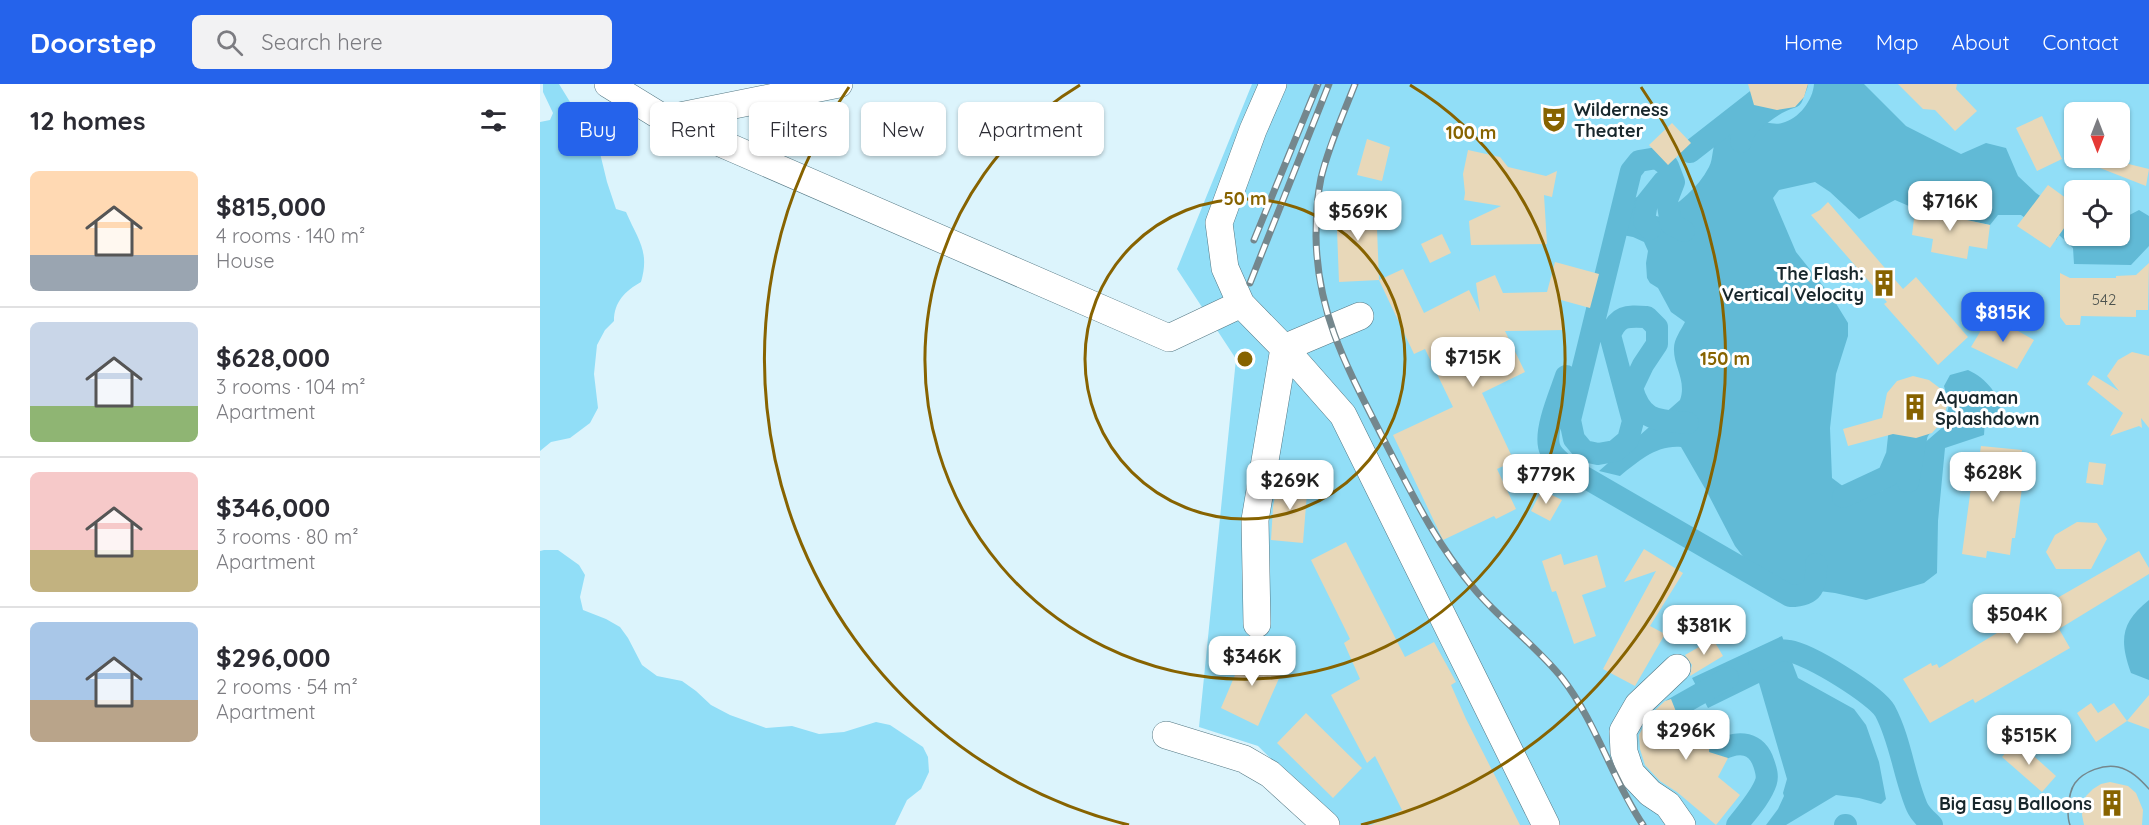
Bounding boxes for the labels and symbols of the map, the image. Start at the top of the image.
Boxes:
place label: Wilderness Theater [1574,98,1669,142]
north arrow [2064,102,2130,168]
theatre icon: Wilderness Theater [1539,104,1569,134]
text: 100 m [1446,121,1496,144]
pin: $716K [1908,181,1992,232]
text: 50 m [1223,187,1267,210]
pin: $569K [1316,191,1400,242]
place label: The Flash: Vertical Velocity [1722,262,1864,306]
building icon: The Flash: Vertical Velocity [1869,268,1899,298]
house number: 542 [2092,290,2116,309]
pin: $815K [1961,292,2045,343]
pin: $715K [1431,337,1515,388]
text: 150 m [1700,347,1750,370]
centre of rings [1235,349,1255,369]
place label: Aquaman Splashdown [1935,386,2040,430]
building icon: Aquaman Splashdown [1900,392,1930,422]
pin: $628K [1951,452,2035,503]
pin: $779K [1504,454,1588,505]
pin: $269K [1248,460,1332,511]
pin: $504K [1975,594,2059,645]
pin: $381K [1662,605,1746,656]
pin: $346K [1210,636,1294,687]
pin: $296K [1644,710,1728,761]
pin: $515K [1987,715,2071,766]
building icon: Big Easy Balloons [2097,788,2127,818]
place label: Big Easy Balloons [1939,792,2092,815]

